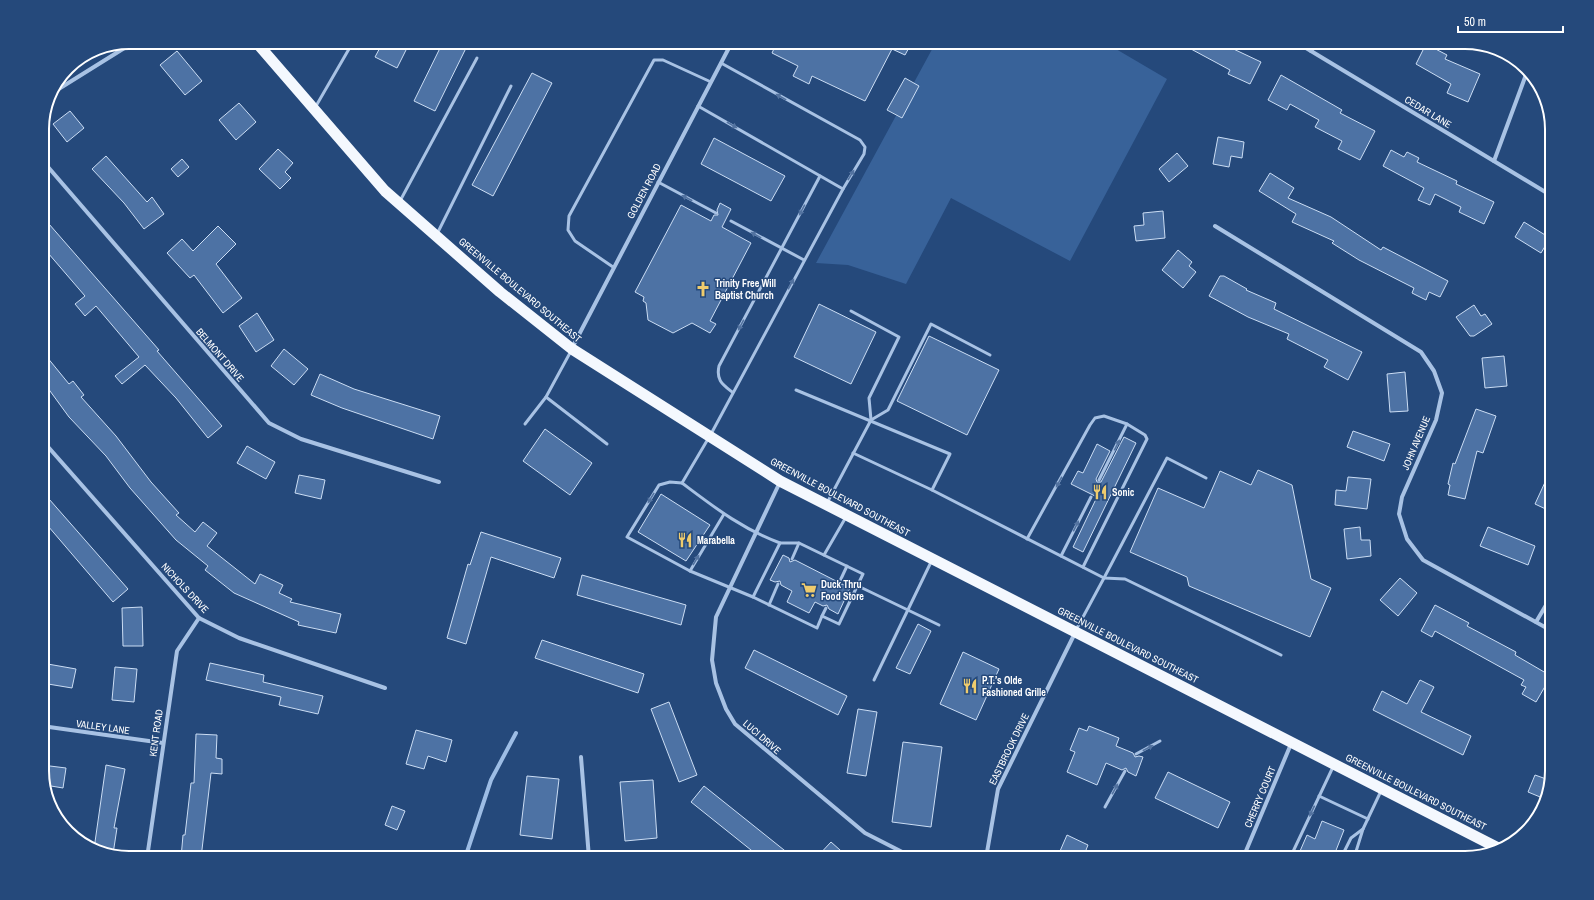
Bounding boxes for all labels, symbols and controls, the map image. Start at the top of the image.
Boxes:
scale bar [1458,8,1563,34]
text: 50 m [1464,14,1486,30]
one-way arrow [775,93,787,100]
street label: CEDAR LANE [1402,93,1454,131]
one-way arrow [726,122,738,129]
street label: GOLDEN ROAD [624,161,664,221]
one-way arrow [848,169,855,181]
one-way arrow [681,194,693,201]
one-way arrow [799,204,805,216]
one-way arrow [750,232,762,239]
street label: GREENVILLE BOULEVARD SOUTHEAST [456,235,584,345]
place label: Trinity Free Will Baptist Church [715,277,776,302]
one-way arrow [787,279,794,290]
church icon: Trinity Free Will Baptist Church [694,280,712,298]
one-way arrow [738,319,744,331]
street label: BELMONT DRIVE [193,326,247,384]
street label: JOHN AVENUE [1399,414,1433,472]
one-way arrow [1114,439,1120,451]
street label: GREENVILLE BOULEVARD SOUTHEAST [768,455,912,539]
one-way arrow [1055,476,1062,488]
restaurant icon: Sonic [1091,483,1109,501]
place label: Sonic [1112,486,1135,499]
one-way arrow [648,492,655,504]
one-way arrow [1073,520,1079,532]
restaurant icon: Marabella [676,531,694,549]
place label: Marabella [697,534,735,547]
one-way arrow [693,554,700,566]
street label: NICHOLS DRIVE [158,560,212,616]
place label: Duck Thru Food Store [821,578,864,603]
supermarket icon: Duck Thru Food Store [800,581,818,599]
street label: GREENVILLE BOULEVARD SOUTHEAST [1055,604,1201,686]
place label: P.T.’s Olde Fashioned Grille [982,674,1046,699]
restaurant icon: P.T.’s Olde Fashioned Grille [961,677,979,695]
street label: KENT ROAD [146,708,166,758]
street label: EASTBROOK DRIVE [986,711,1032,787]
street label: VALLEY LANE [75,717,131,737]
street label: LUCI DRIVE [740,717,784,757]
one-way arrow [1142,744,1154,751]
street label: GREENVILLE BOULEVARD SOUTHEAST [1343,751,1489,833]
street label: CHERRY COURT [1241,764,1279,830]
one-way arrow [1112,784,1119,795]
one-way arrow [1309,806,1315,817]

